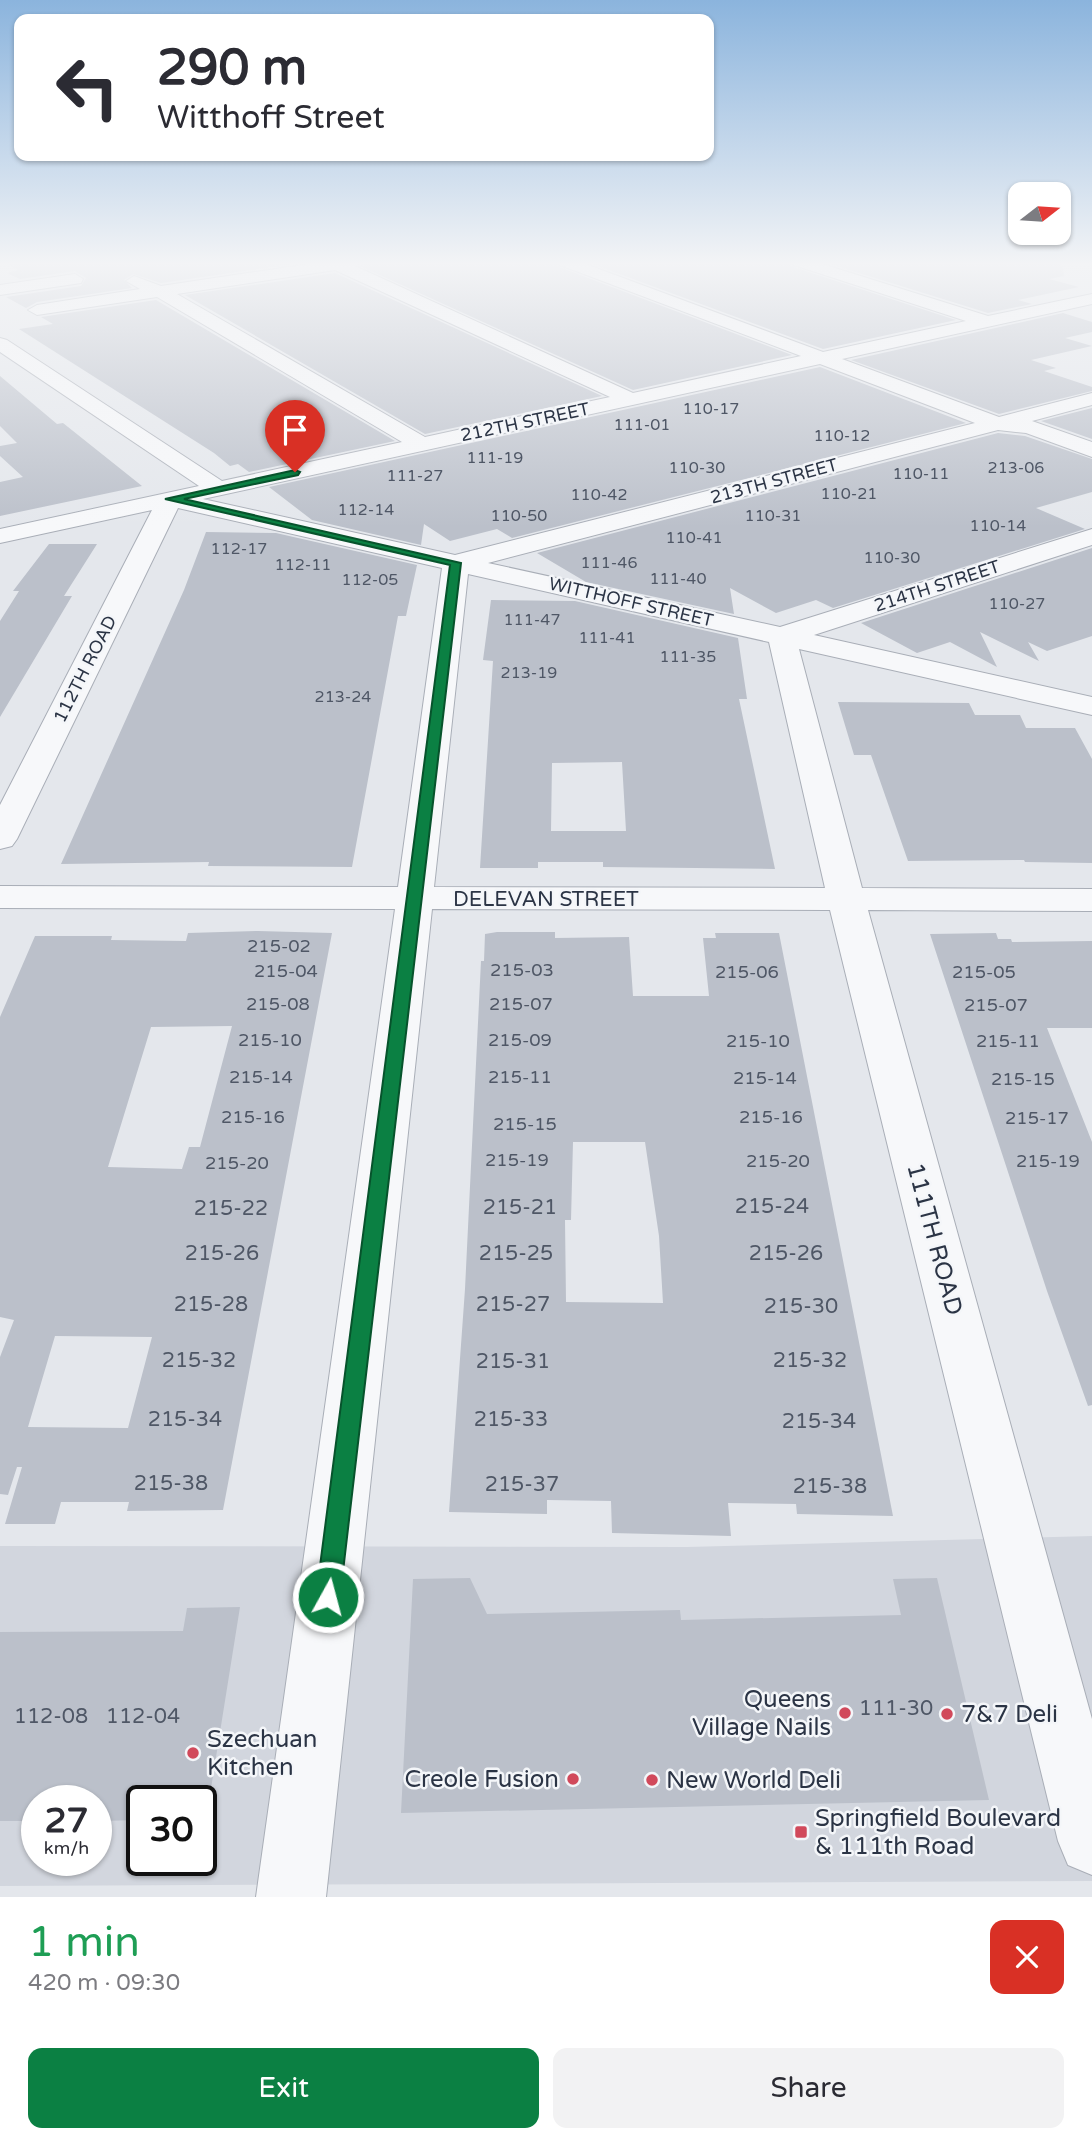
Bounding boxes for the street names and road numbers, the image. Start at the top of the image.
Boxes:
street label: 212TH STREET [459,398,592,446]
street label: 213TH STREET [708,453,840,509]
street label: 214TH STREET [871,555,1003,617]
street label: WITTHOFF STREET [547,572,715,632]
street label: 112TH ROAD [49,612,121,726]
street label: DELEVAN STREET [453,887,639,912]
street label: 111TH ROAD [900,1160,969,1318]

